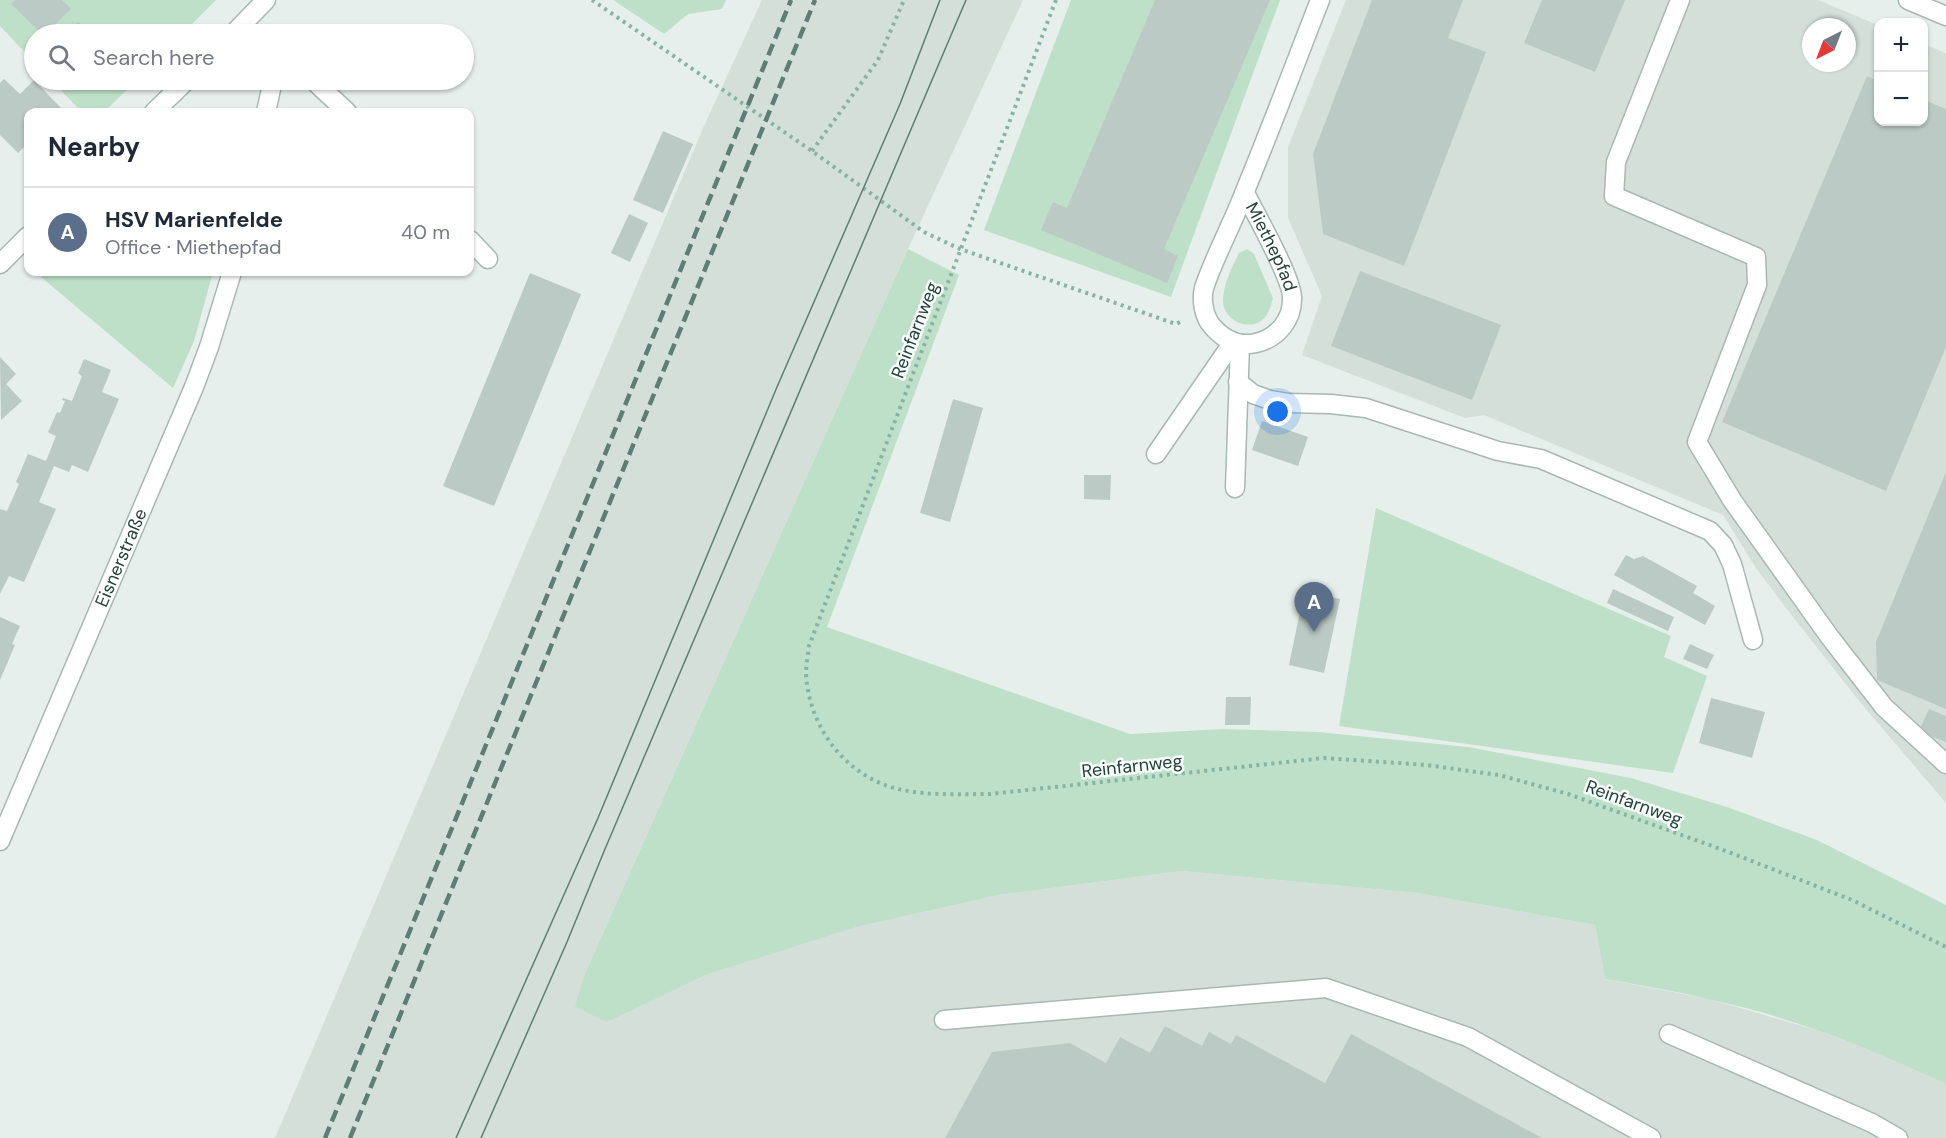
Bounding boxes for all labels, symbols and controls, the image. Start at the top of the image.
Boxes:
north arrow [1802,18,1856,72]
map controls [1874,18,1928,126]
button: + [1874,18,1928,72]
search box [24,24,474,90]
icon: search [45,41,78,74]
text: Search here [93,43,214,72]
button: − [1874,72,1928,126]
text: Nearby [48,130,140,164]
street label: Miethepfad [1240,198,1303,294]
text: HSV Marienfelde [105,205,283,234]
text: A [60,219,75,245]
text: 40 m [401,219,450,245]
text: Office · Miethepfad [105,234,282,260]
street label: Reinfarnweg [886,278,944,382]
your location [1263,397,1292,426]
street label: Eisnerstraße [89,505,153,611]
pin: A [1294,582,1334,632]
street label: Reinfarnweg [1080,749,1184,783]
street label: Reinfarnweg [1582,774,1686,832]

